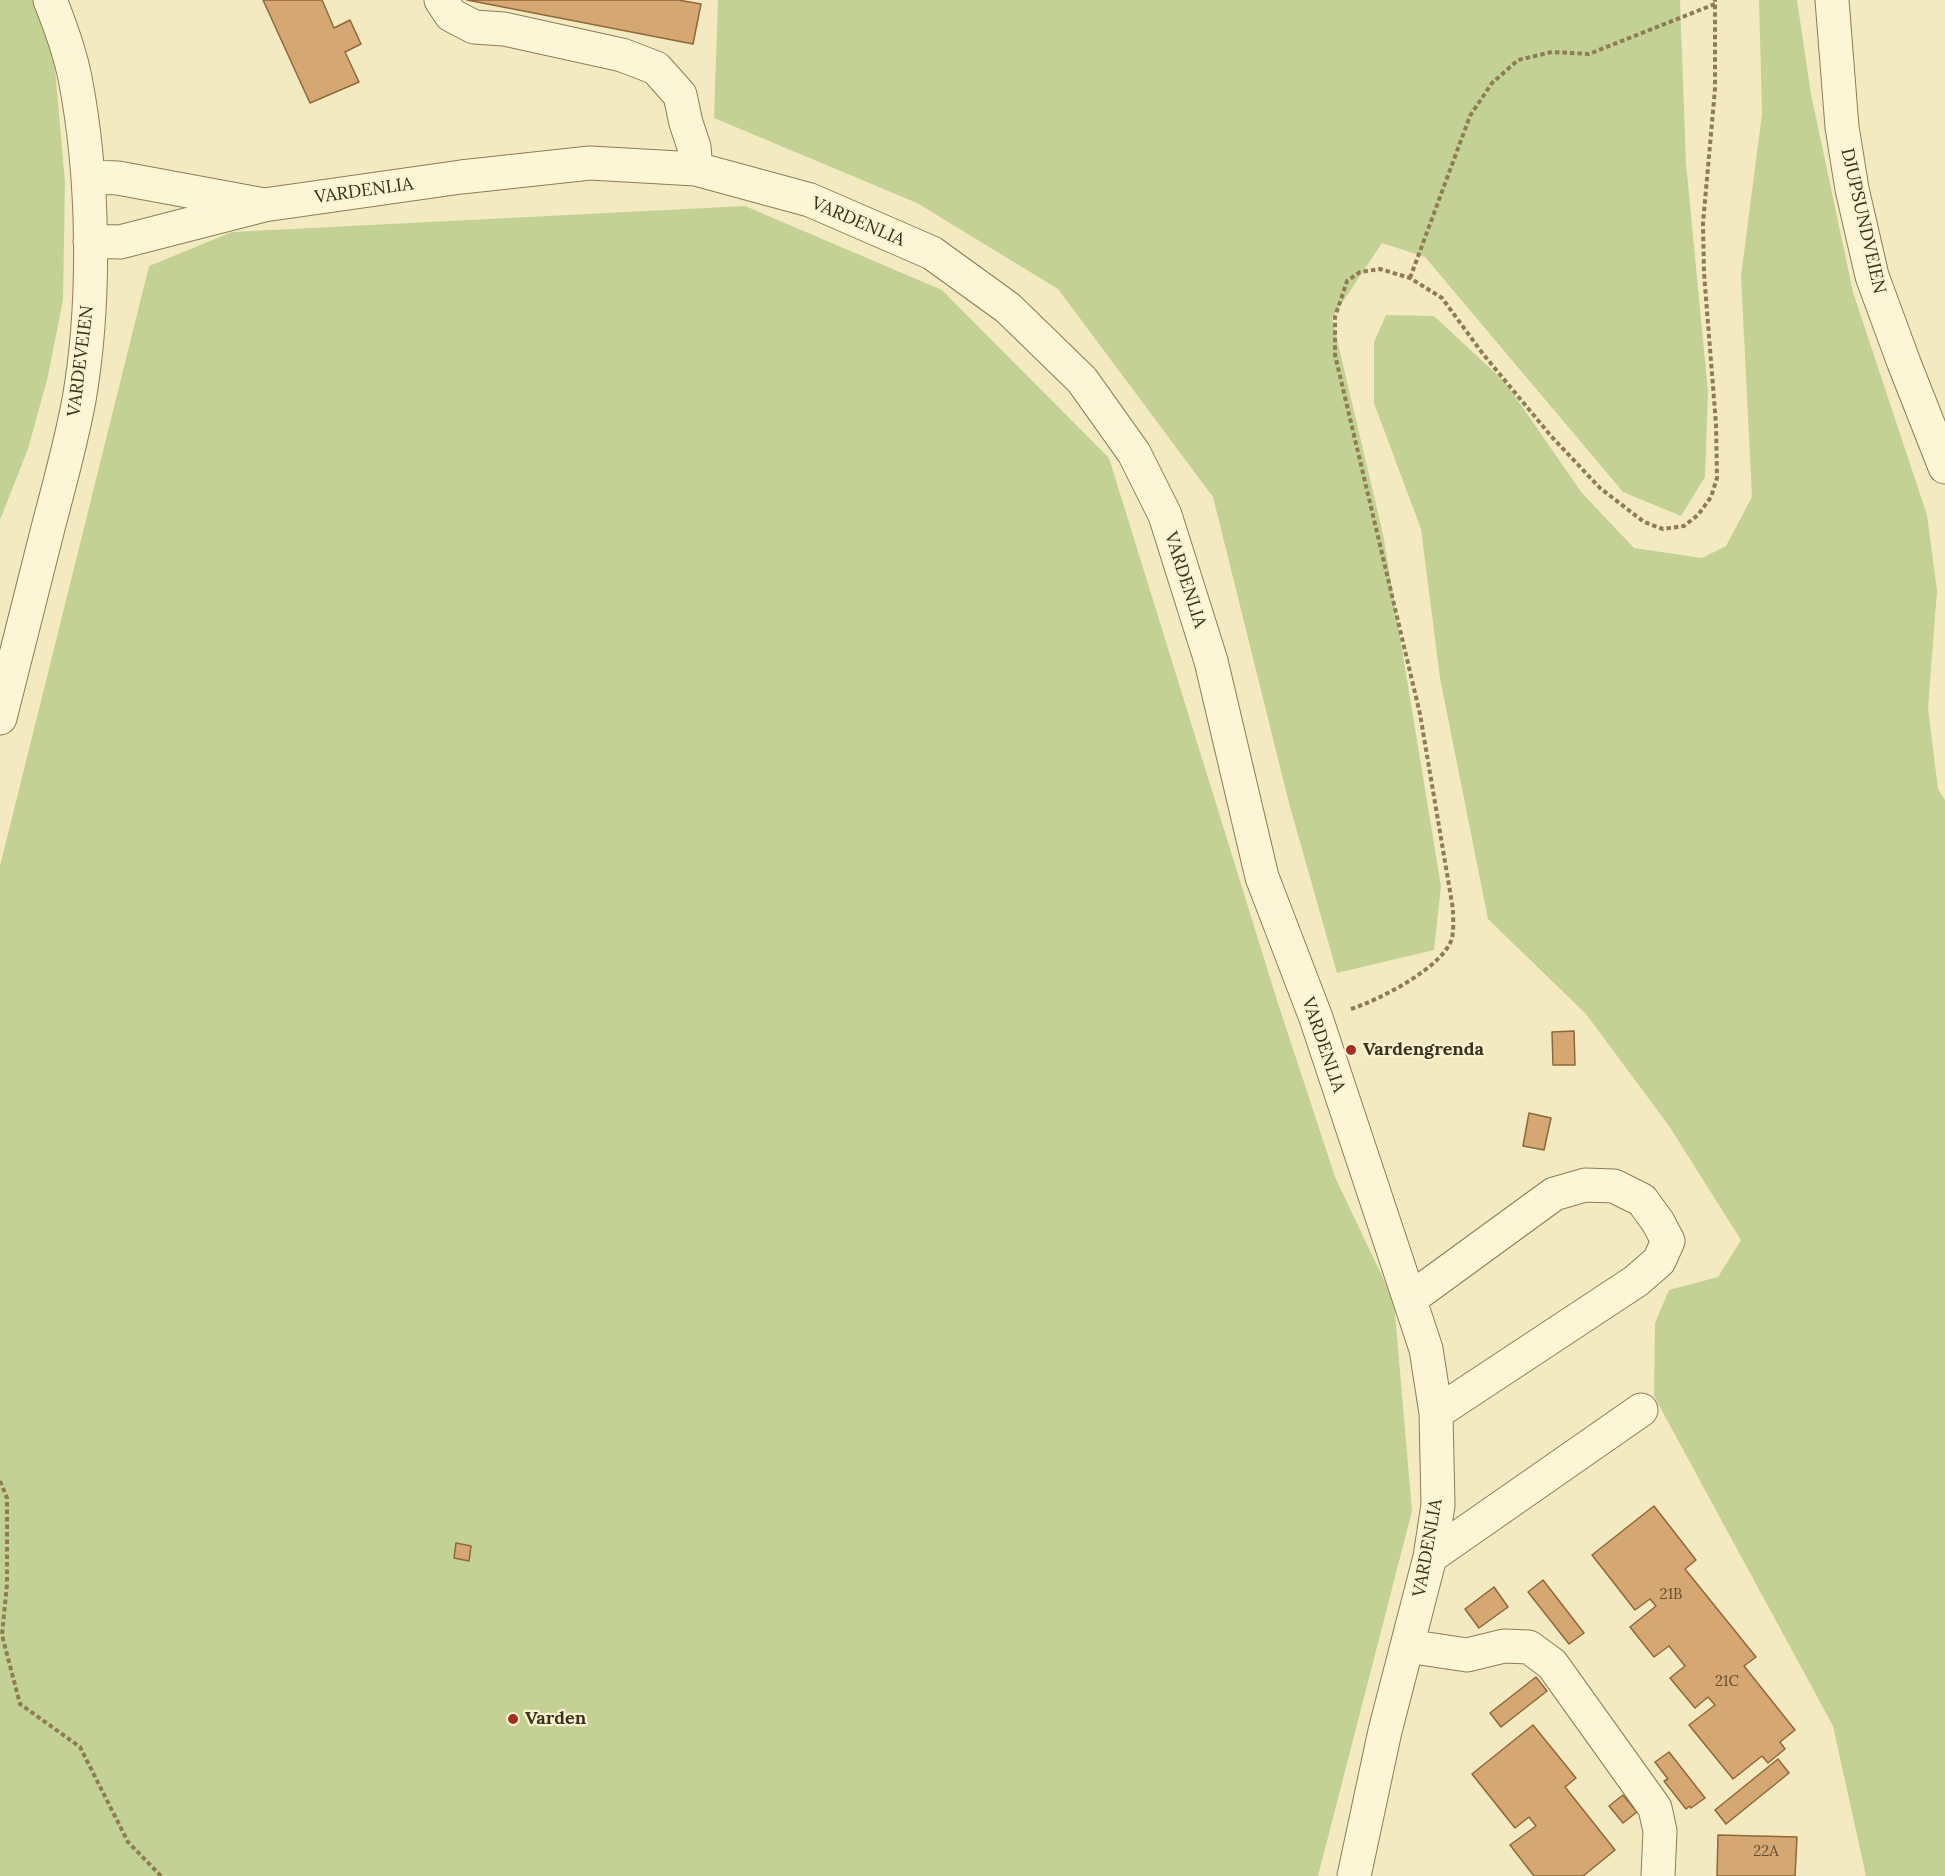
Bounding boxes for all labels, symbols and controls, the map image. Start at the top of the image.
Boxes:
street label: DJUPSUNDVEIEN [1836,146,1890,296]
street label: VARDENLIA [313,173,415,209]
street label: VARDENLIA [808,193,908,251]
street label: VARDEVEIEN [63,304,99,418]
street label: VARDENLIA [1159,529,1211,631]
street label: VARDENLIA [1297,995,1349,1095]
place label: Vardengrenda [1363,1039,1484,1061]
marker: Vardengrenda [1344,1043,1358,1057]
street label: VARDENLIA [1409,1497,1447,1599]
house number: 21B [1660,1586,1682,1604]
house number: 21C [1715,1673,1739,1691]
place label: Varden [525,1708,586,1730]
marker: Varden [506,1712,520,1726]
house number: 22A [1753,1843,1779,1861]

